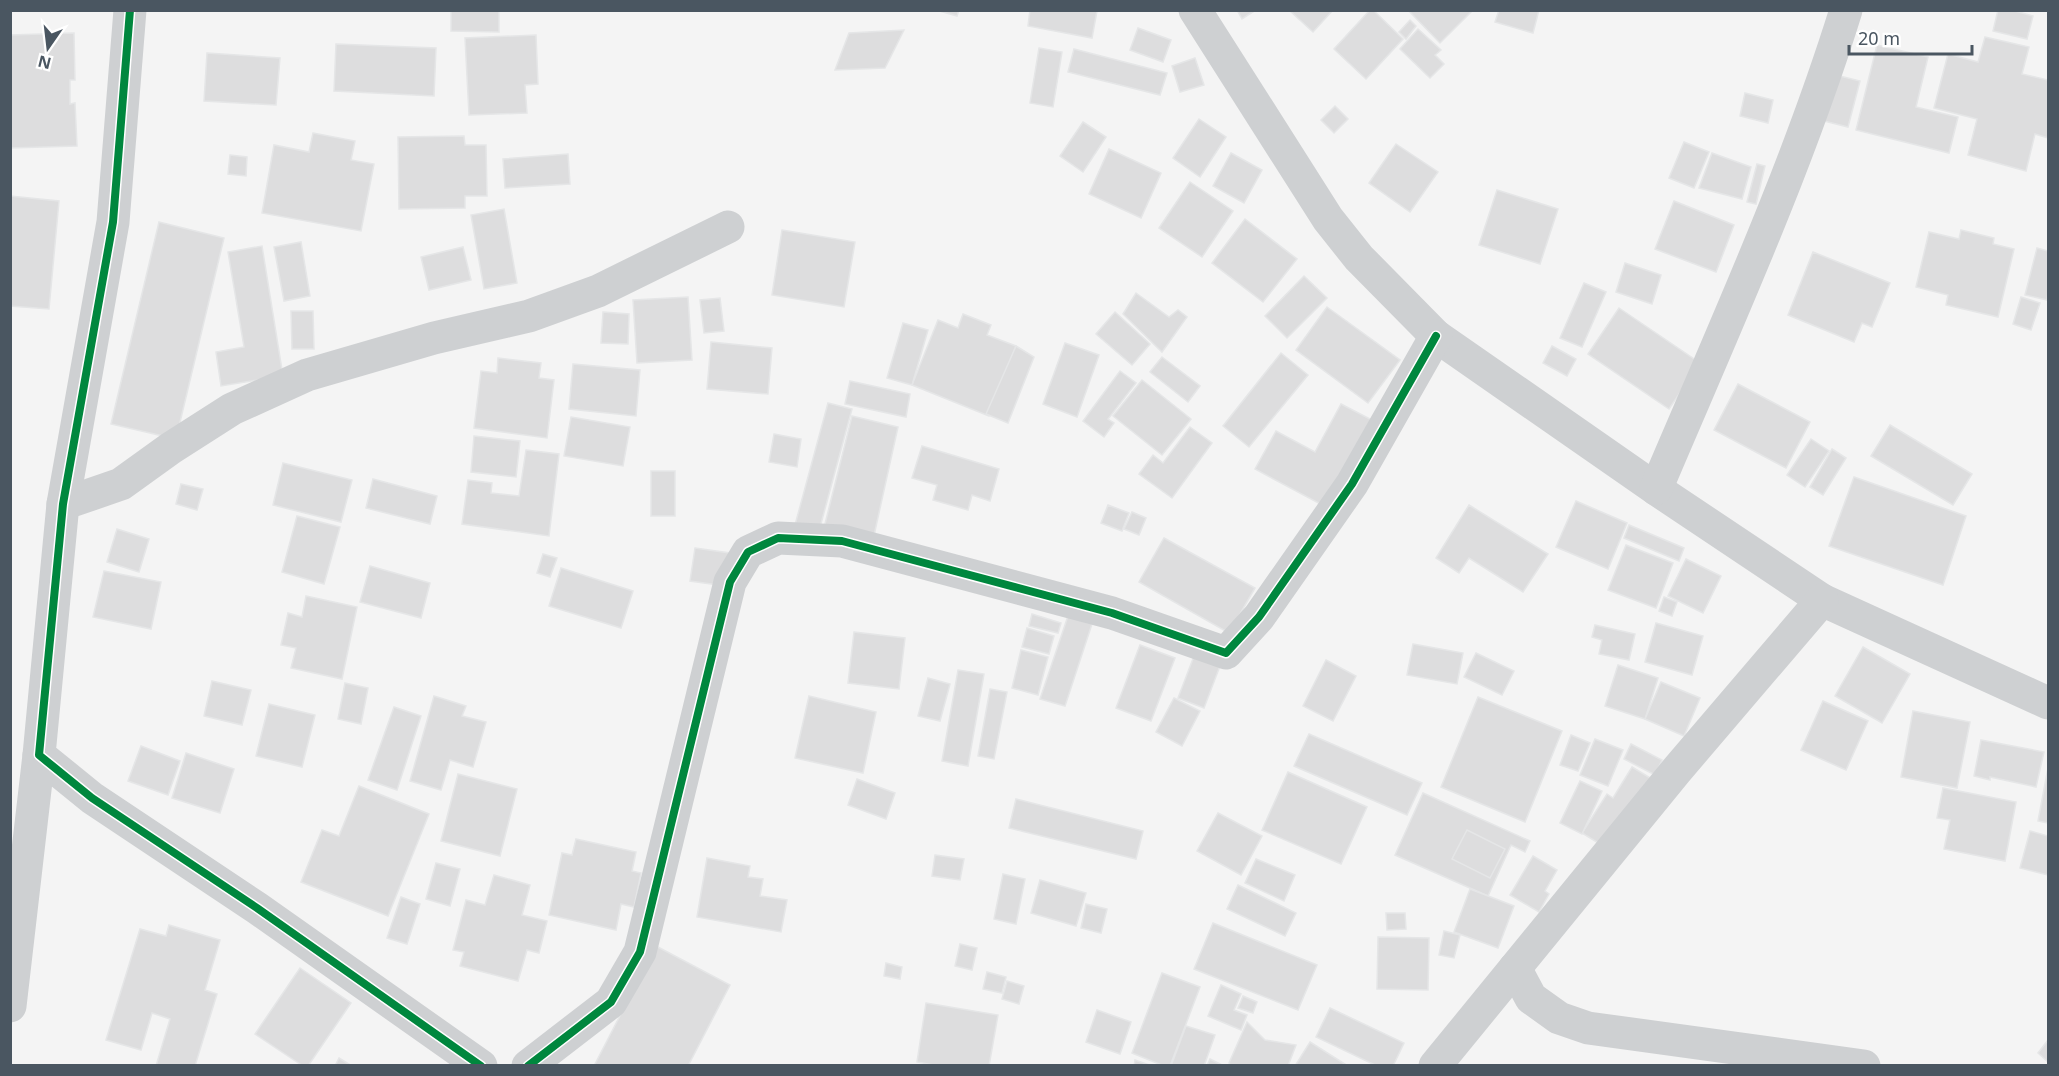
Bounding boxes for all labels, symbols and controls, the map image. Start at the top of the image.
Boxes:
north arrow [18,18,78,78]
scale bar [1849,18,1972,56]
text: 20 m [1858,26,1900,50]
text: N [35,50,53,75]

